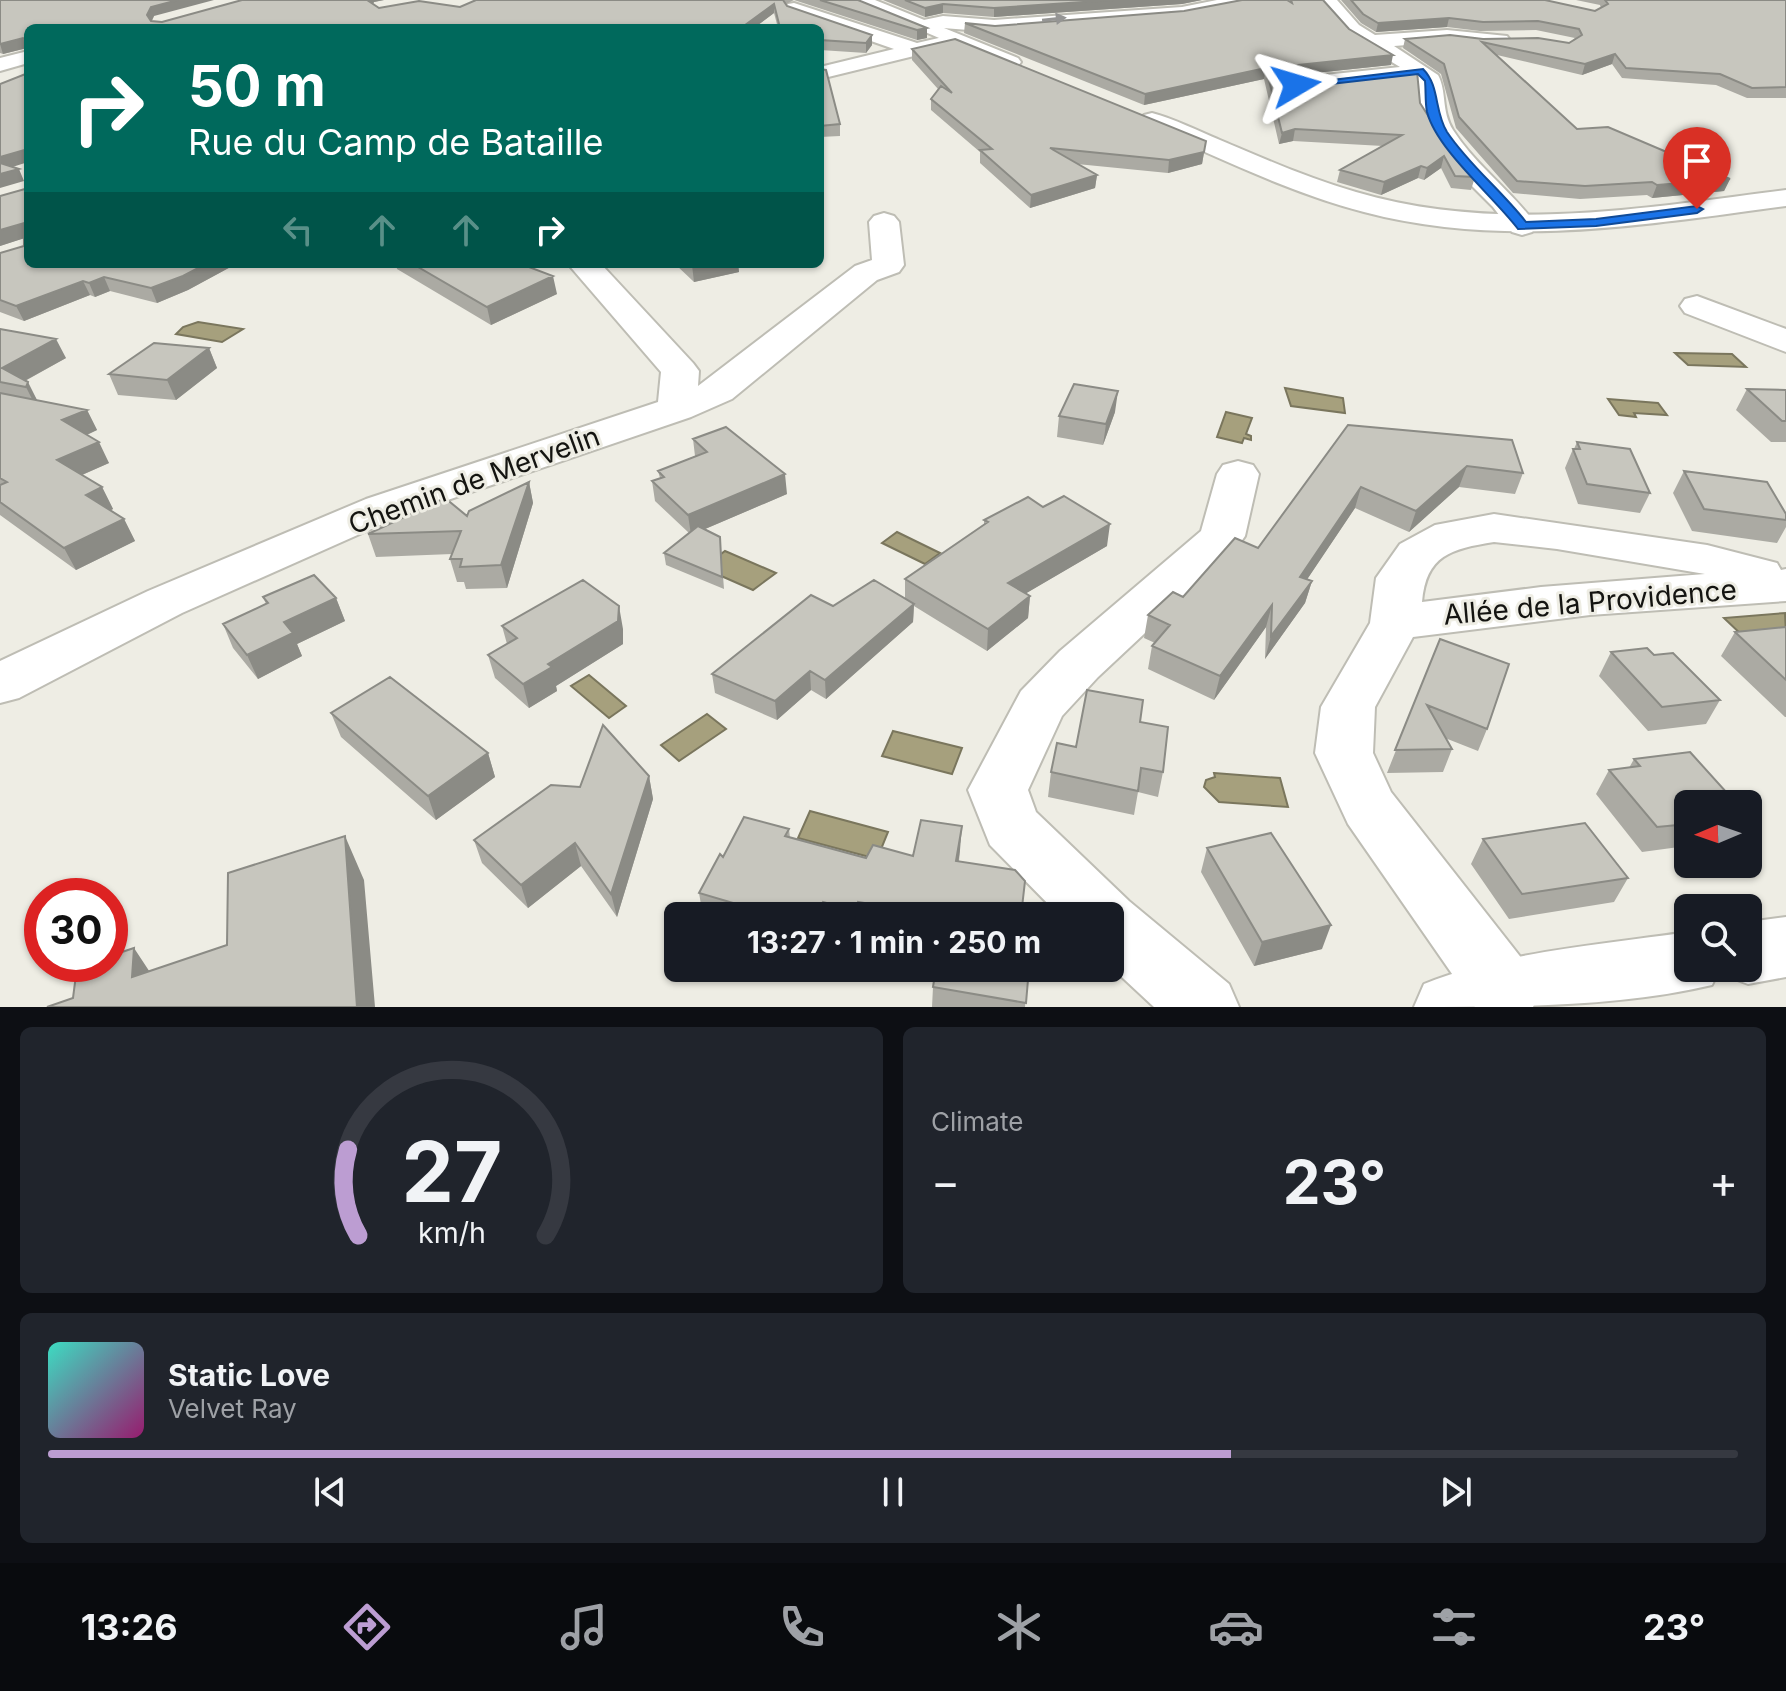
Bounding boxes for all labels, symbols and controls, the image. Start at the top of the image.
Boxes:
one-way arrow [1042,13,1067,26]
position arrow [1254,43,1338,127]
text: 50 m [188,52,326,120]
icon: right [56,56,160,160]
text: Rue du Camp de Bataille [188,120,603,164]
pin [1663,127,1731,209]
icon: arrive [1675,139,1719,183]
icon: left [276,208,320,252]
icon: ahead [360,208,404,252]
icon: ahead [444,208,488,252]
icon: right [528,208,572,252]
street label: Chemin de Mervelin [344,419,604,541]
street label: Allée de la Providence [1442,572,1738,632]
north arrow [1674,790,1762,878]
map controls [1674,790,1762,982]
speed limit sign: 30 [24,878,128,982]
button: search [1674,894,1762,982]
text: 13:27 · 1 min · 250 m [747,924,1041,960]
text: Climate [931,1106,1023,1137]
text: 27 [401,1121,502,1222]
text: 23° [1283,1146,1386,1218]
text: − [931,1155,960,1209]
text: + [1709,1155,1738,1209]
text: km/h [418,1215,485,1250]
text: Static Love [168,1357,330,1393]
text: Velvet Ray [168,1393,297,1424]
icon: previous [308,1470,352,1514]
icon: pause [871,1470,915,1514]
icon: next [1434,1470,1478,1514]
icon: directions [339,1599,395,1655]
icon: music [556,1599,612,1655]
icon: phone [774,1599,830,1655]
icon: climate [991,1599,1047,1655]
icon: car [1208,1599,1264,1655]
icon: filters [1426,1599,1482,1655]
text: 13:26 [81,1605,178,1649]
text: 23° [1643,1605,1705,1649]

